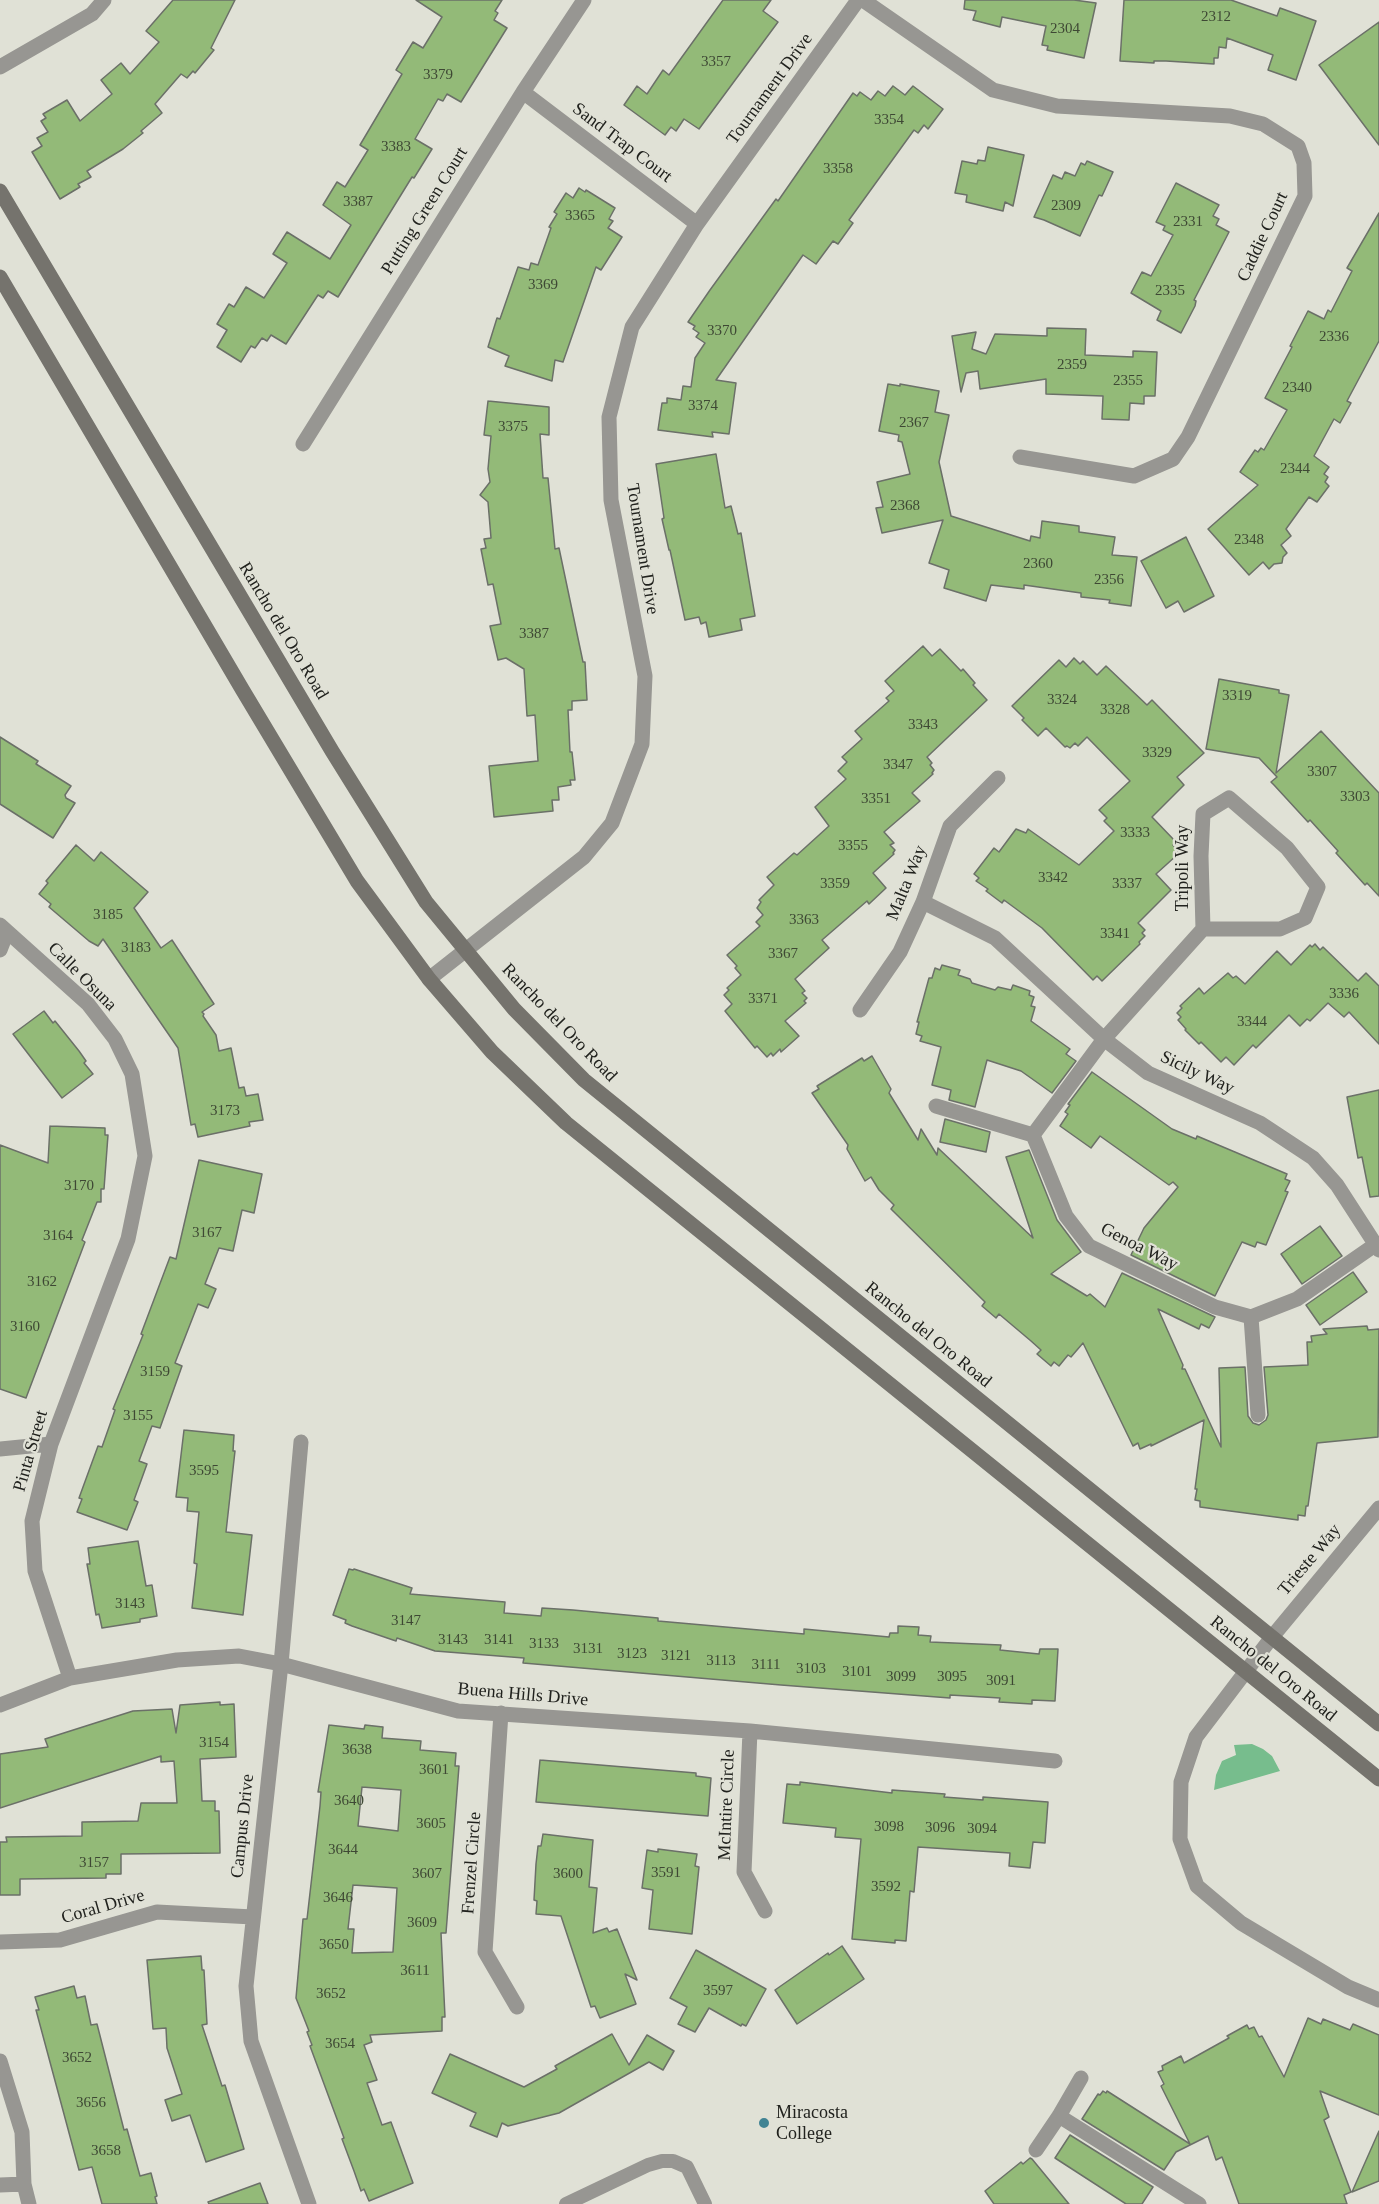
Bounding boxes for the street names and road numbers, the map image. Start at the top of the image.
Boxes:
street label: Tournament Drive [722,29,818,149]
street label: Sand Trap Court [568,98,676,188]
street label: Putting Green Court [377,143,473,279]
street label: Caddie Court [1233,189,1293,285]
street label: Tournament Drive [621,482,663,616]
street label: Rancho del Oro Road [233,558,333,704]
street label: Tripoli Way [1172,825,1194,911]
street label: Malta Way [882,842,932,924]
street label: Calle Osuna [43,938,121,1016]
street label: Rancho del Oro Road [497,959,621,1087]
street label: Sicily Way [1157,1047,1237,1099]
street label: Genoa Way [1097,1218,1181,1276]
street label: Rancho del Oro Road [860,1277,996,1393]
street label: Pinta Street [9,1408,53,1494]
street label: Trieste Way [1274,1520,1346,1600]
street label: Rancho del Oro Road [1205,1611,1341,1727]
street label: Buena Hills Drive [457,1679,589,1711]
street label: McIntire Circle [714,1749,740,1861]
street label: Campus Drive [227,1773,259,1879]
street label: Frenzel Circle [458,1811,486,1915]
street label: Coral Drive [59,1885,147,1929]

